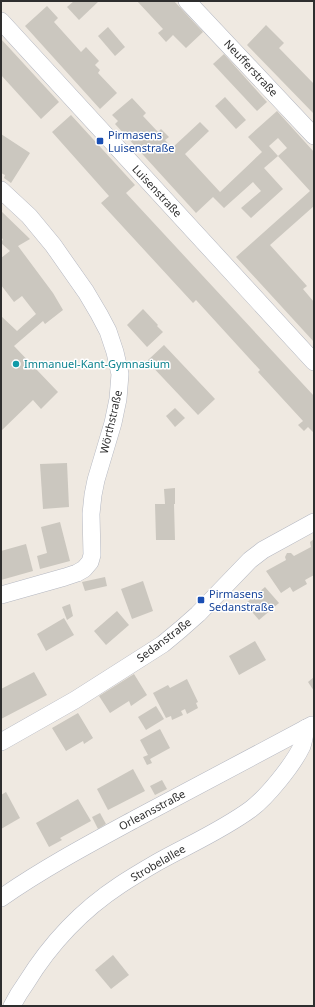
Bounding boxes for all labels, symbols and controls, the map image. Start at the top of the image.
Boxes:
street label: Neufferstraße [221,36,282,99]
place label: Pirmasens Luisenstraße [108,127,175,155]
marker: Pirmasens Luisenstraße [95,136,105,146]
street label: Luisenstraße [129,161,186,220]
place label: Immanuel-Kant-Gymnasium [24,356,170,371]
marker: Immanuel-Kant-Gymnasium [11,359,21,369]
street label: Wörthstraße [96,389,125,455]
place label: Pirmasens Sedanstraße [209,586,274,614]
marker: Pirmasens Sedanstraße [196,595,206,605]
street label: Sedanstraße [133,614,194,665]
street label: Orleansstraße [116,786,188,833]
street label: Strobelallee [128,841,188,884]

